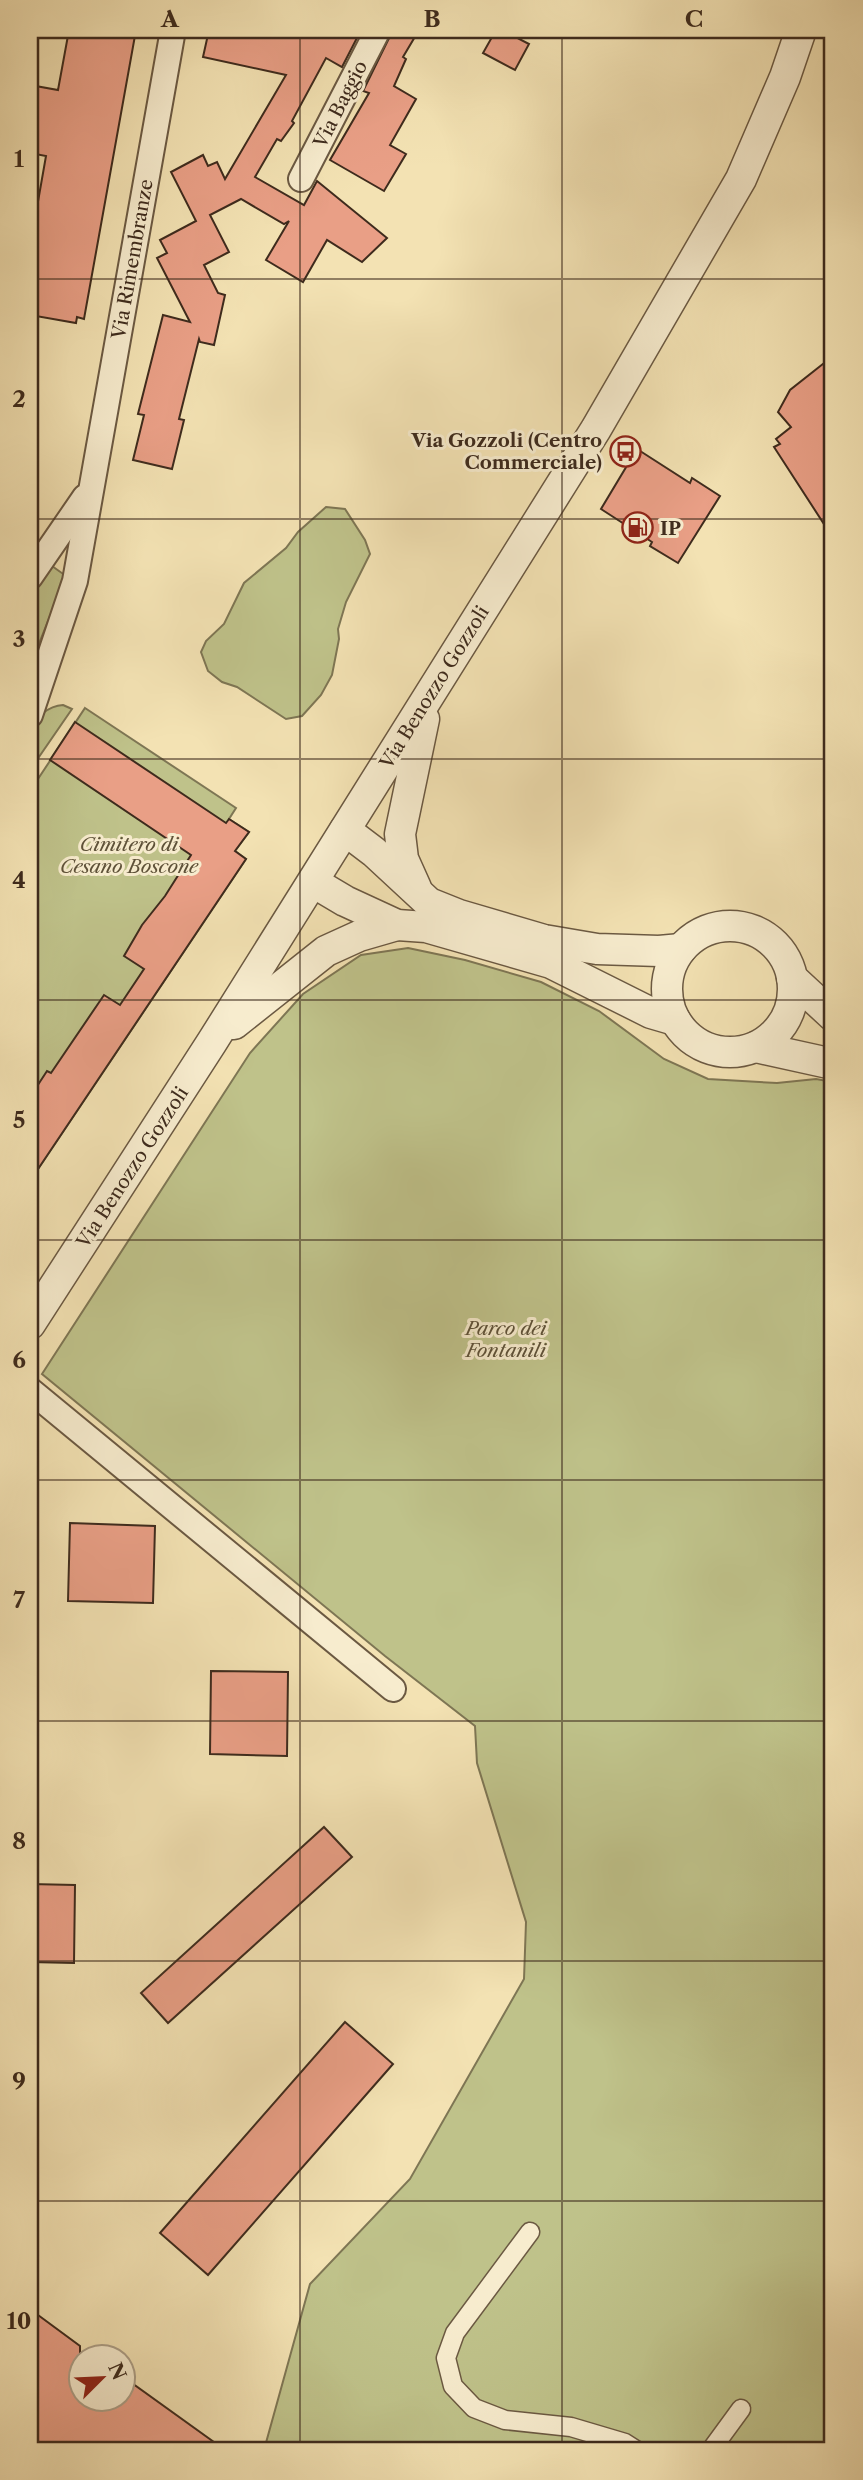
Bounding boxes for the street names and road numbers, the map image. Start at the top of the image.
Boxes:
street label: Via Baggio [308,57,372,153]
street label: Via Rimembranze [107,177,158,342]
street label: Via Benozzo Gozzoli [374,601,494,774]
street label: Via Benozzo Gozzoli [71,1082,193,1253]

